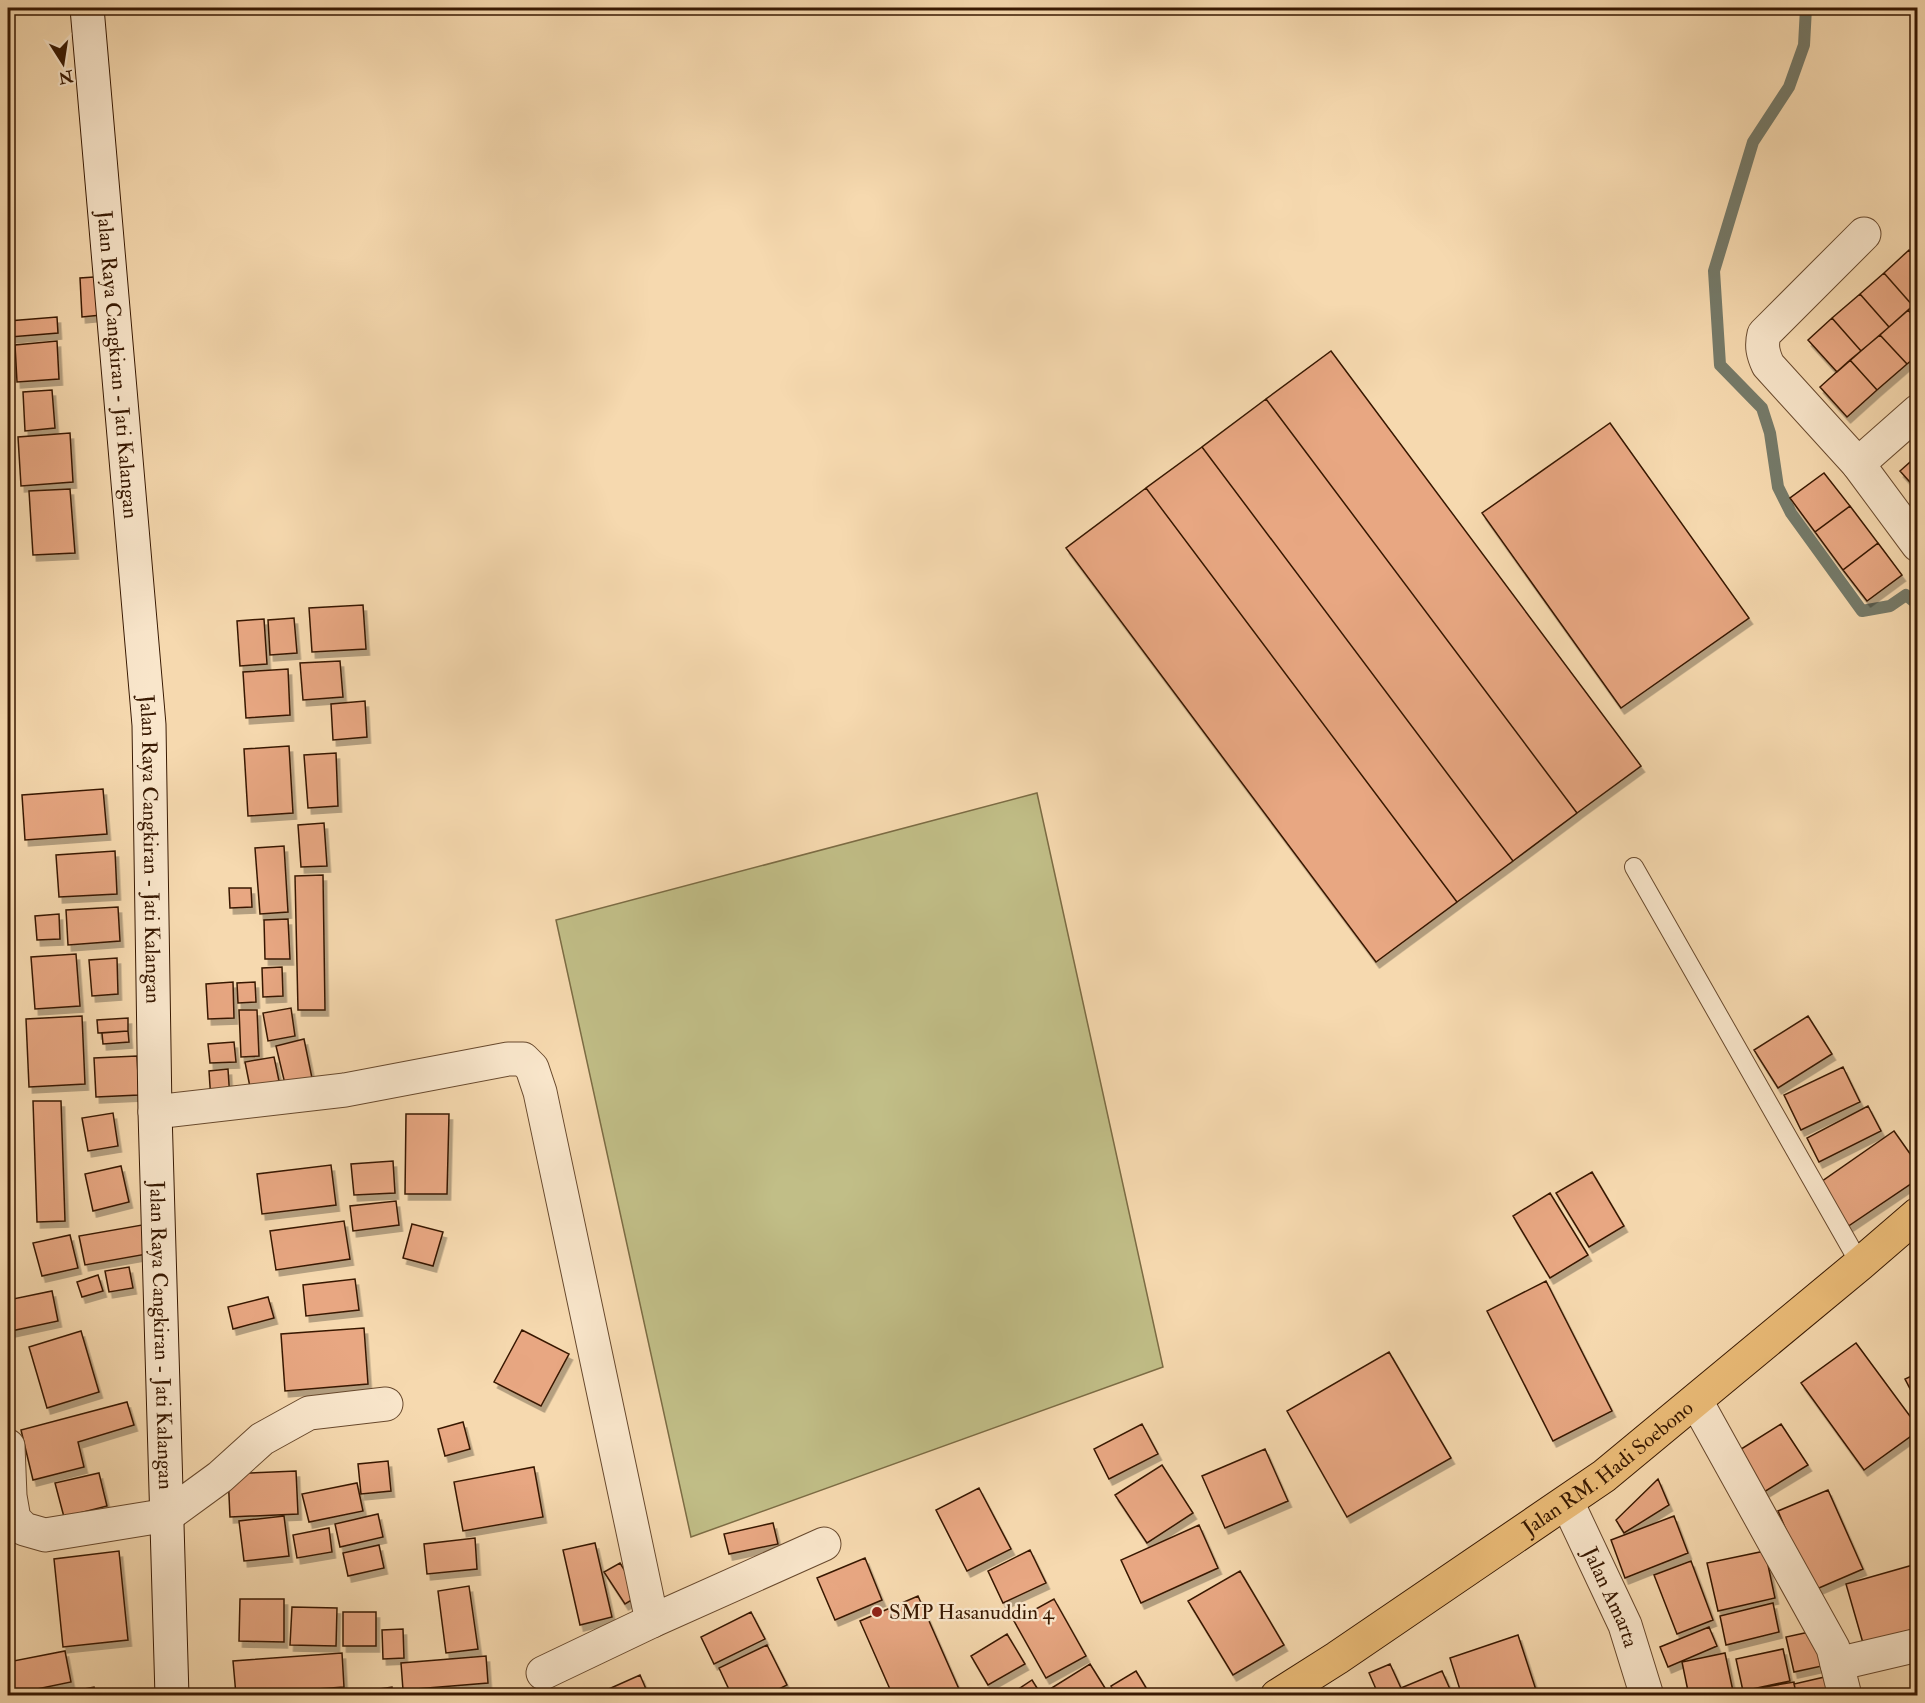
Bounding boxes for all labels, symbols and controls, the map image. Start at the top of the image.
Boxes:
north arrow [33,33,93,93]
text: N [56,65,76,88]
street label: Jalan Raya Cangkiran - Jati Kalangan [91,209,145,520]
street label: Jalan Raya Cangkiran - Jati Kalangan [133,693,167,1004]
street label: Jalan Raya Cangkiran - Jati Kalangan [143,1179,179,1490]
street label: Jalan RM. Hadi Soebono [1516,1394,1699,1542]
street label: Jalan Amarta [1576,1542,1645,1651]
place label: SMP Hasanuddin 4 [889,1599,1055,1626]
marker: SMP Hasanuddin 4 [870,1605,884,1619]

